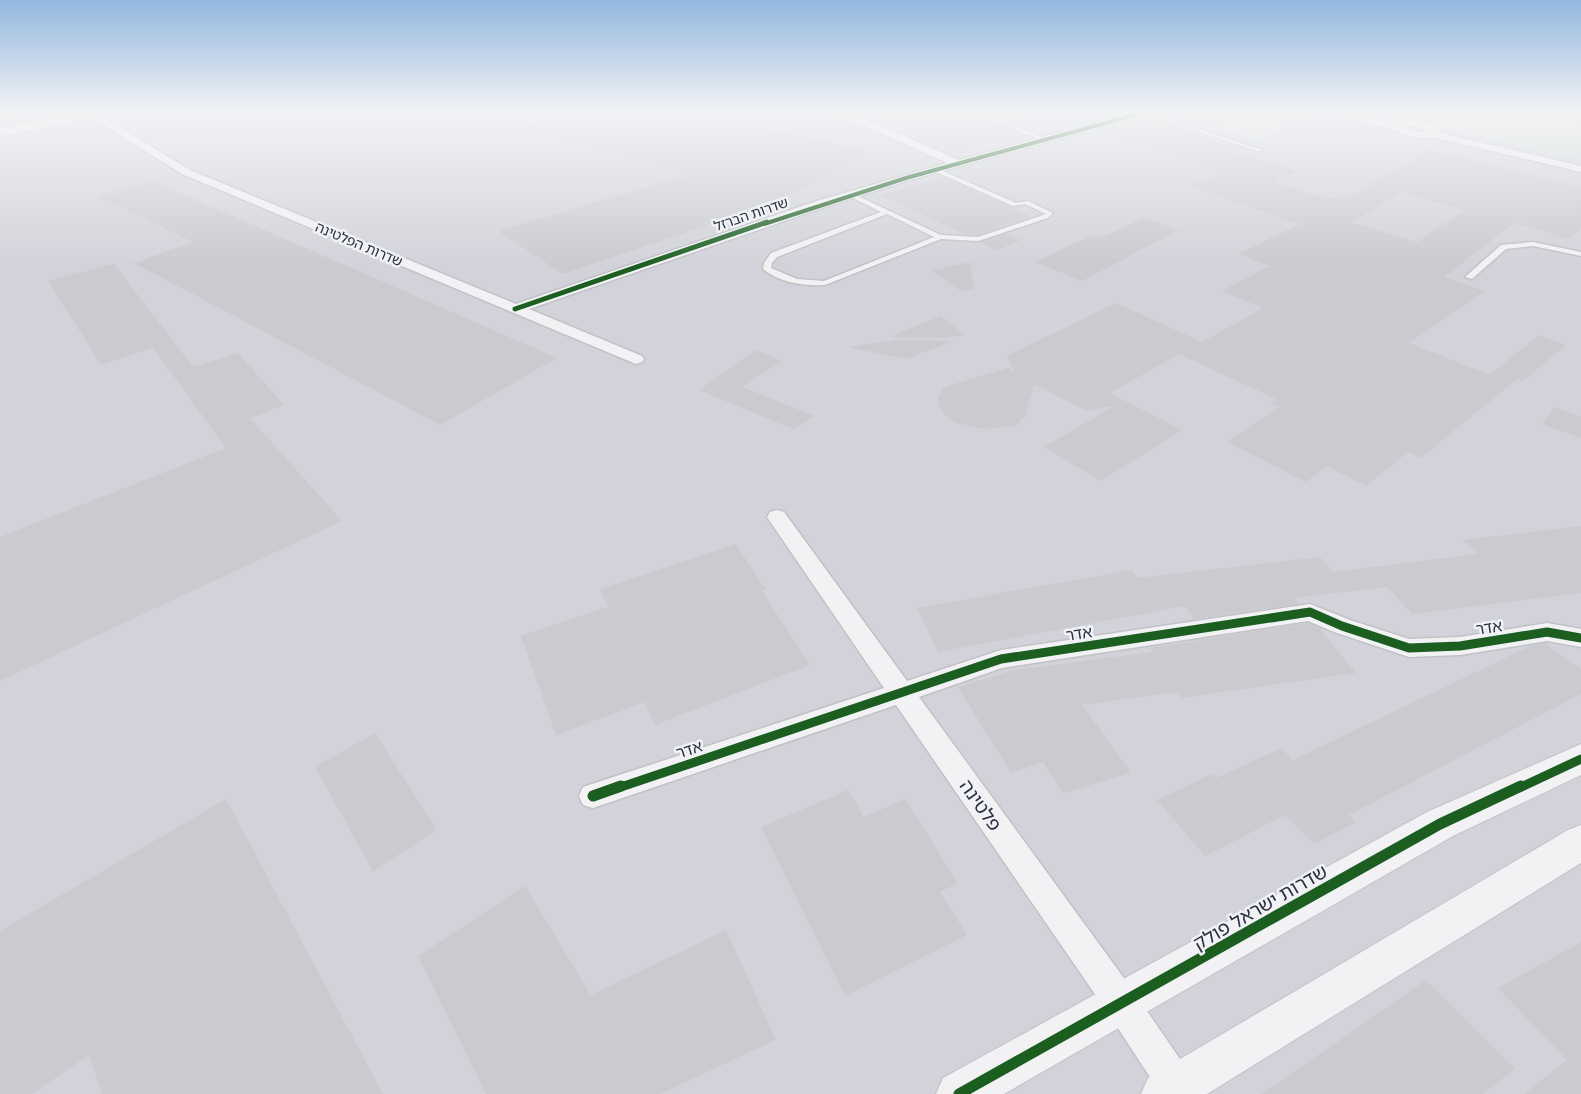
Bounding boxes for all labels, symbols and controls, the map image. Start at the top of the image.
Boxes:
street label: שדרות הברזל [712,194,791,235]
street label: שדרות הפלטינה [313,218,405,270]
street label: אדר [1474,616,1504,639]
street label: אדר [1064,622,1094,645]
street label: אדר [674,736,705,763]
street label: פלטינה [955,775,1007,835]
street label: שדרות ישראל פולק [1189,860,1331,955]

